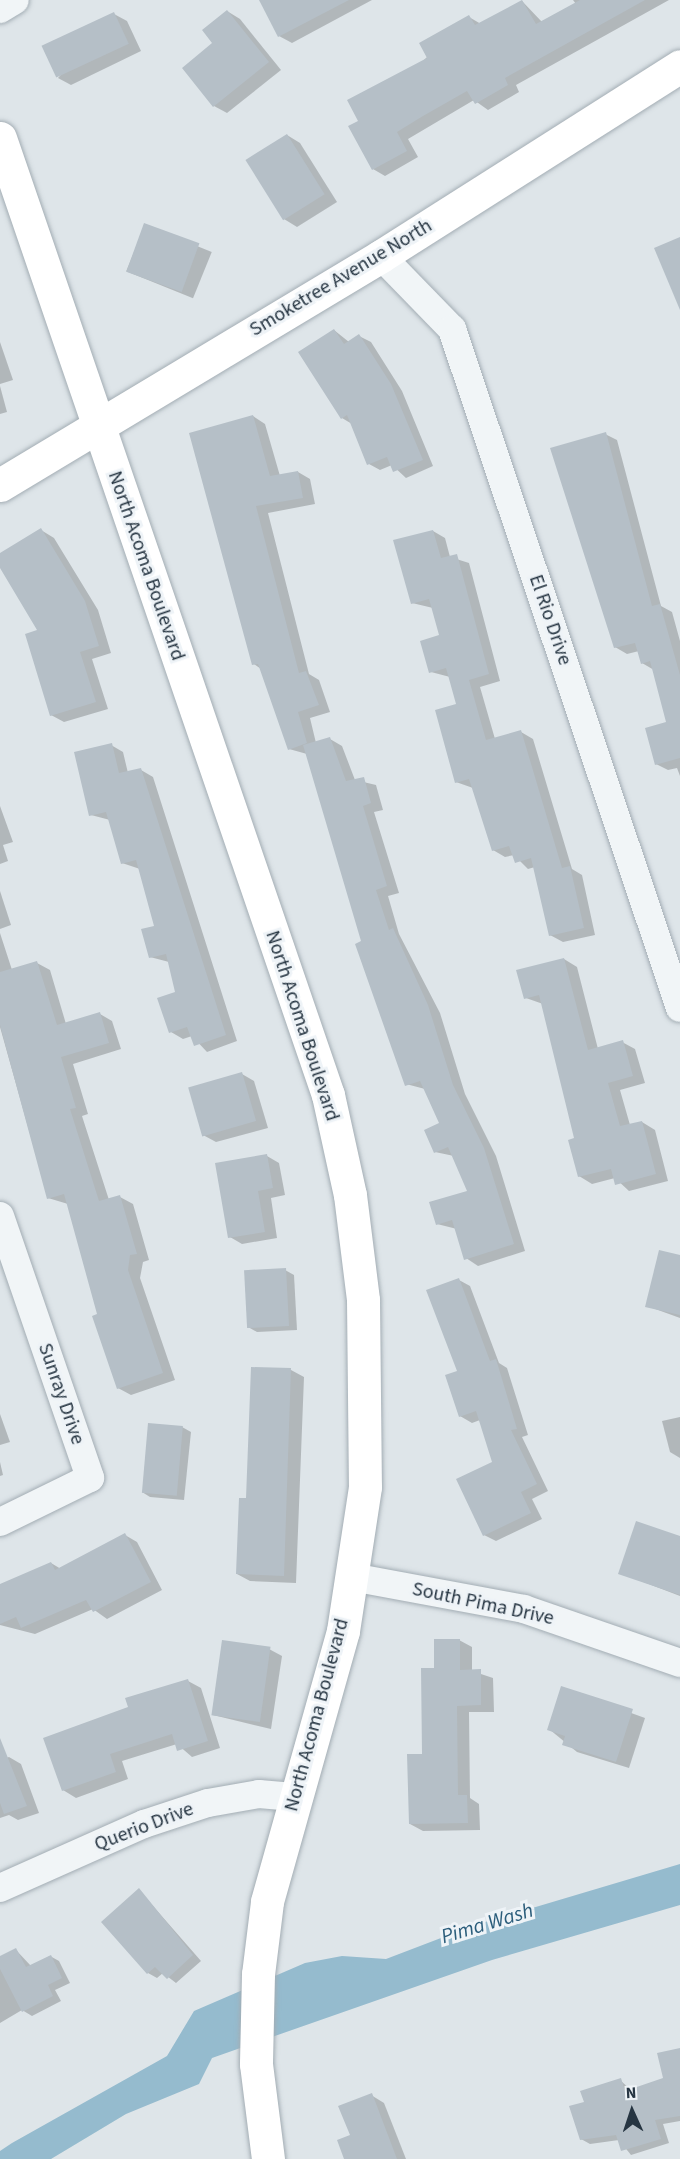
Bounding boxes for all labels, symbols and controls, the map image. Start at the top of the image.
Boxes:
street label: Smoketree Avenue North [245,214,437,342]
street label: North Acoma Boulevard [102,468,190,664]
street label: El Rio Drive [523,572,577,668]
street label: North Acoma Boulevard [260,928,344,1124]
street label: Sunray Drive [32,1340,90,1448]
street label: South Pima Drive [410,1577,556,1631]
street label: North Acoma Boulevard [280,1616,354,1814]
street label: Querio Drive [91,1797,197,1857]
water label: Pima Wash [438,1897,536,1949]
north arrow [602,2081,662,2141]
text: N [625,2082,637,2104]

